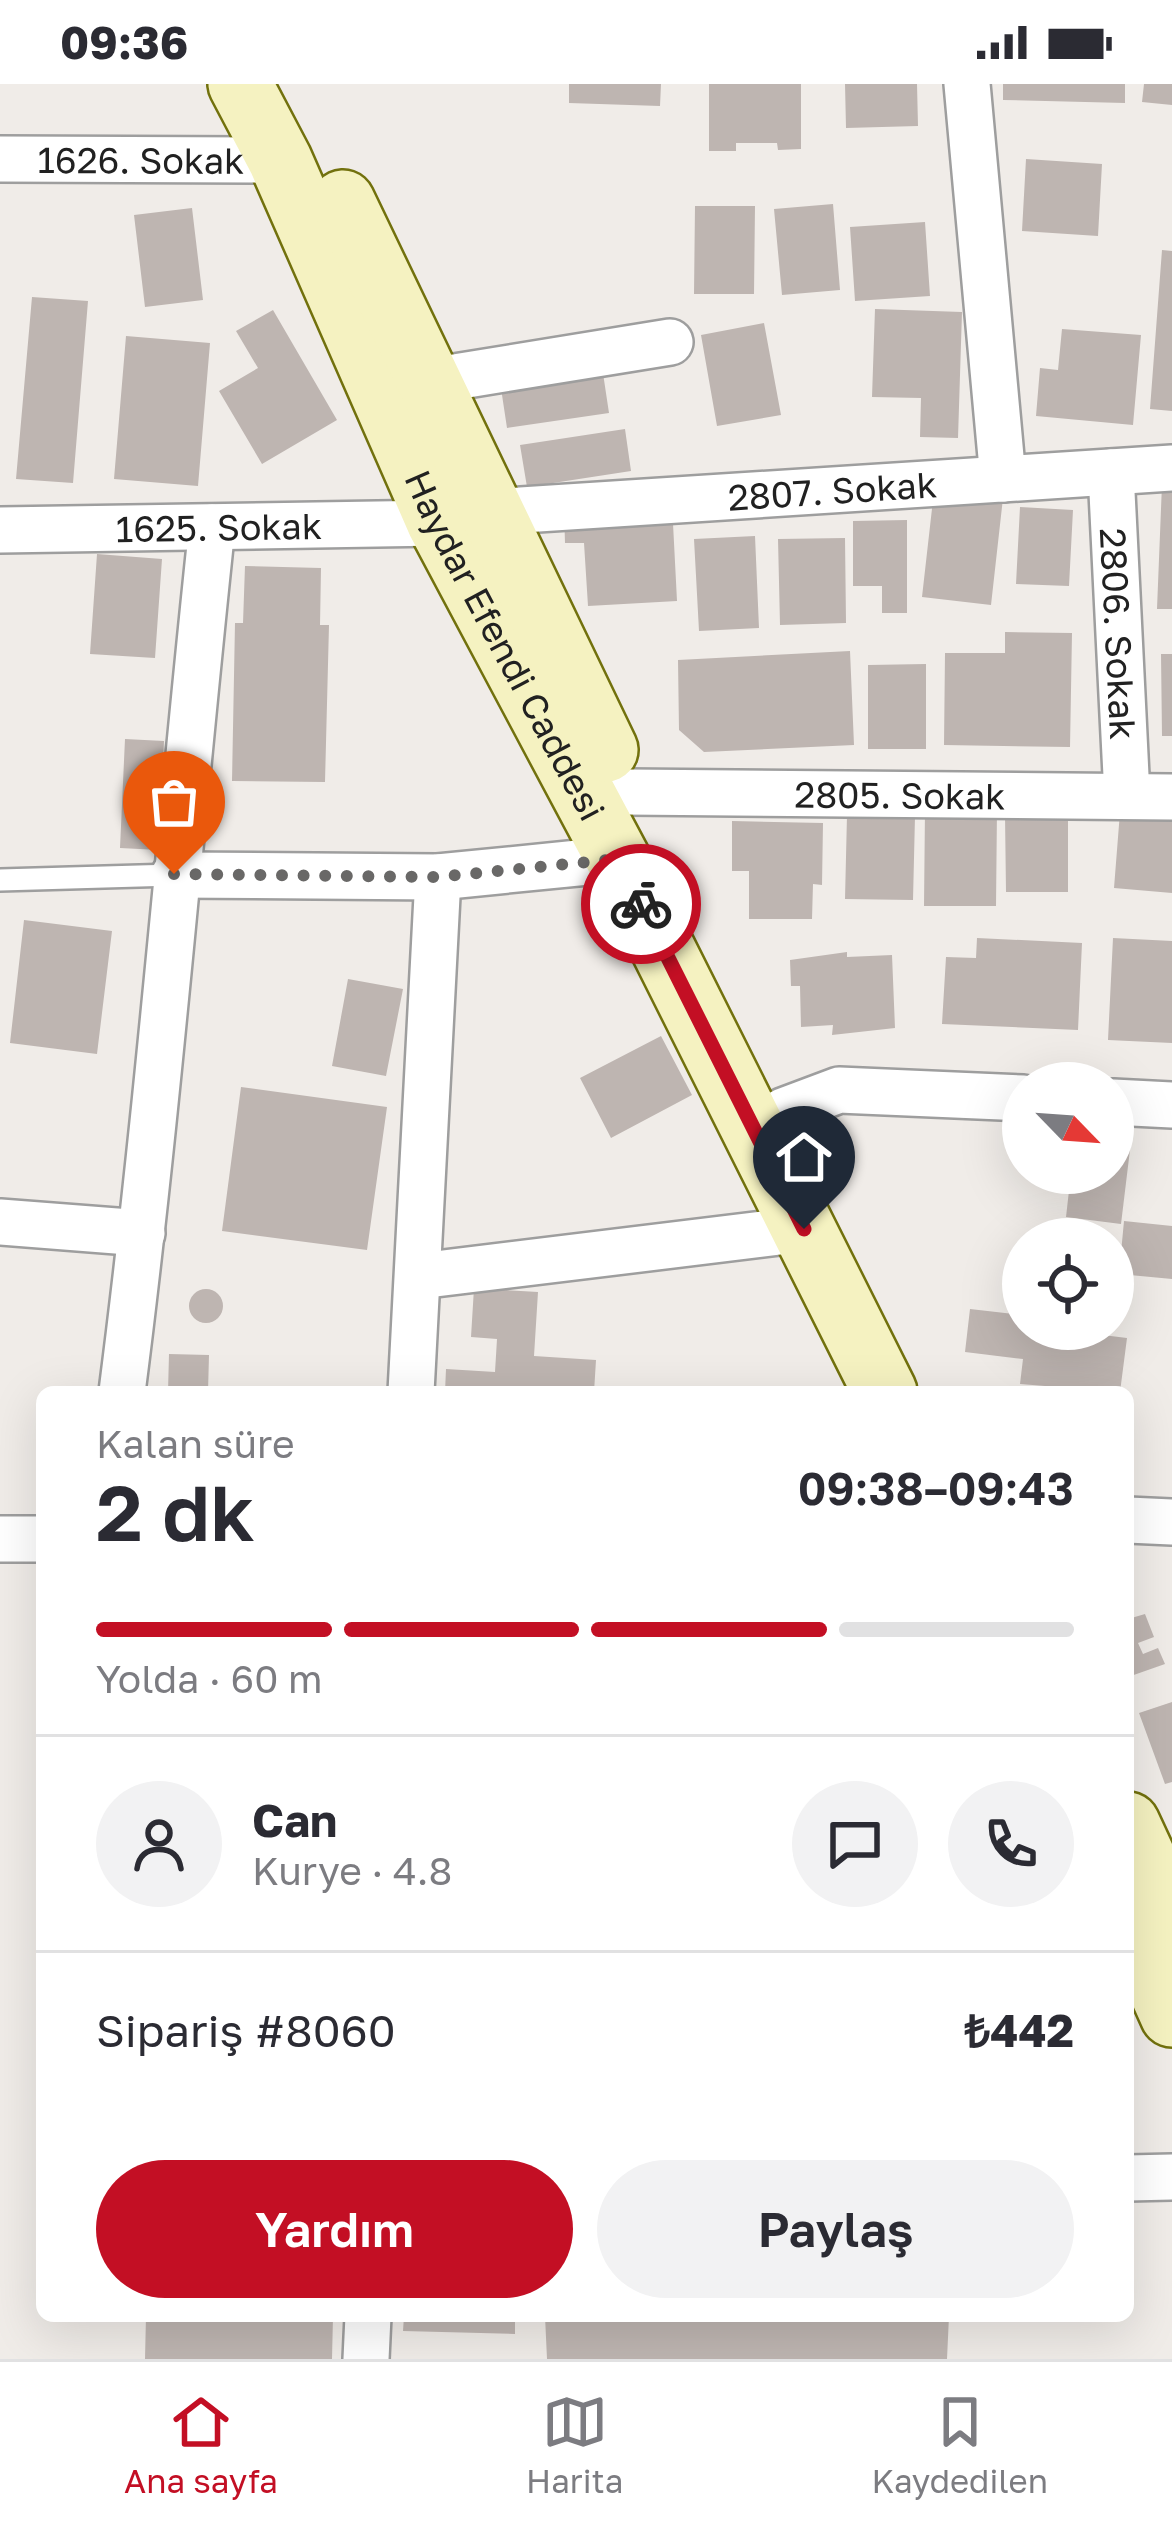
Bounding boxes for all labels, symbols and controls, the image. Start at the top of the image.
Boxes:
text: 09:36 [60,15,188,69]
street label: 1626. Sokak [37,138,245,181]
street label: 2807. Sokak [726,462,938,518]
street label: Haydar Efendi Caddesi [397,463,615,827]
street label: 1625. Sokak [116,503,322,550]
street label: 2806. Sokak [1092,527,1146,741]
pin [123,751,225,874]
icon: bag [141,769,207,835]
street label: 2805. Sokak [794,772,1006,817]
courier [581,844,701,964]
icon: bike [608,871,674,937]
north arrow [1002,1062,1134,1194]
map controls [1002,1062,1134,1350]
pin [753,1106,855,1229]
icon: home [771,1124,837,1190]
button: locate [1002,1218,1134,1350]
text: Kalan süre [96,1420,295,1467]
text: 09:38–09:43 [798,1461,1074,1515]
text: 2 dk [96,1465,255,1558]
text: Yolda · 60 m [96,1655,323,1702]
button: person [96,1781,222,1907]
button: chat [792,1781,918,1907]
button: phone [948,1781,1074,1907]
text: Can [252,1793,337,1847]
text: Kurye · 4.8 [252,1847,452,1894]
text: Sipariş #8060 [96,2003,396,2057]
text: ₺442 [965,2003,1074,2057]
button: Yardım [96,2160,573,2298]
button: Paylaş [597,2160,1074,2298]
tab: Ana sayfa [124,2389,278,2500]
tab: Harita [526,2389,623,2500]
tab: Kaydedilen [871,2389,1048,2500]

